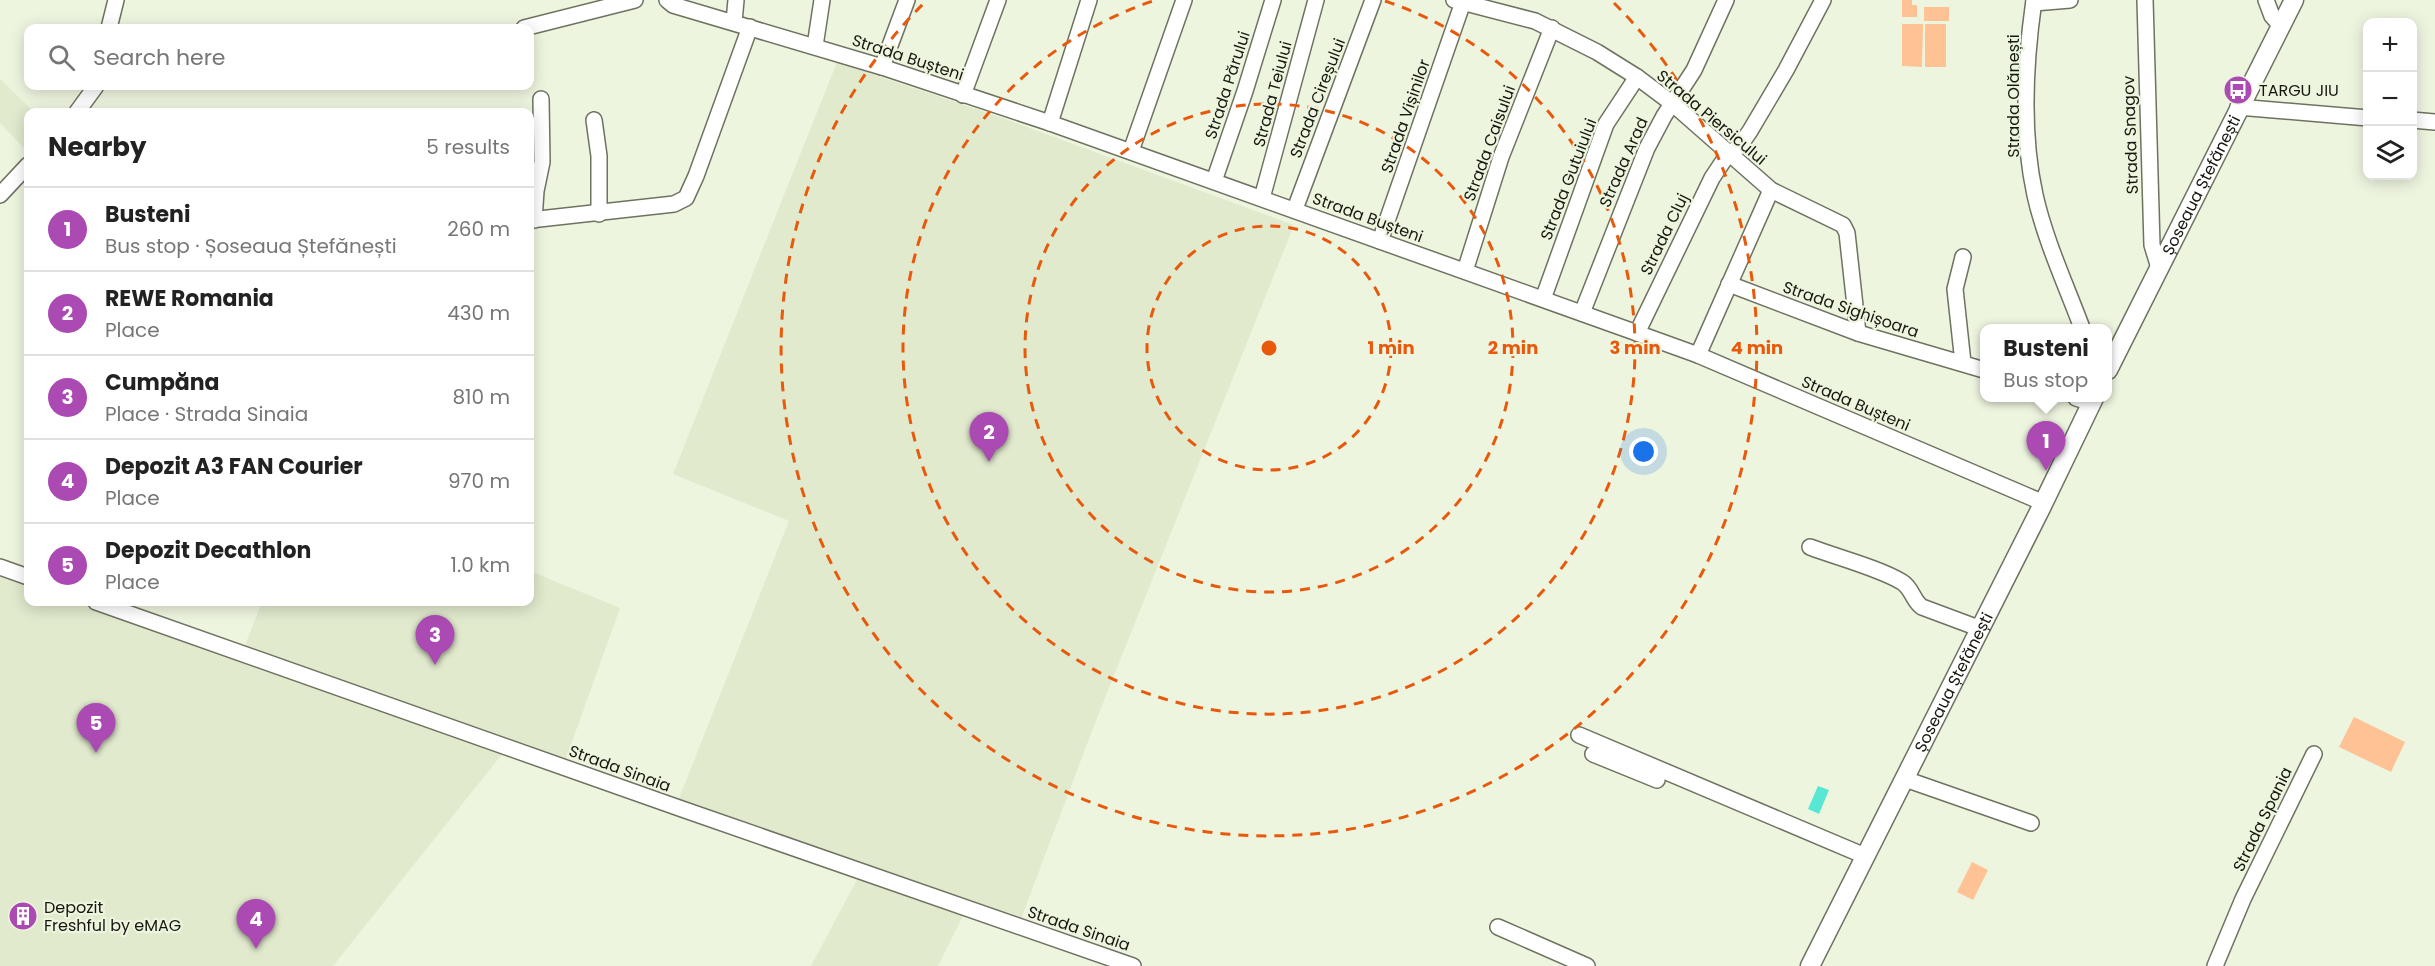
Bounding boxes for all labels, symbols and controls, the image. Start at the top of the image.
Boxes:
map controls [2363,18,2417,180]
button: + [2363,18,2417,72]
search box [24,24,534,90]
street label: Strada Părului [1199,28,1256,142]
street label: Strada Bușteni [849,29,967,86]
street label: Strada Olănești [2002,34,2025,158]
street label: Strada Cireșului [1284,35,1351,161]
street label: Strada Teiului [1247,39,1298,150]
icon: search [45,41,78,74]
text: Search here [93,42,226,73]
street label: Strada Vișinilor [1375,56,1436,176]
street label: Strada Piersicului [1652,64,1772,170]
button: − [2363,72,2417,126]
bus stop icon: TARGU JIU [2222,74,2254,106]
street label: Strada Snagov [2117,75,2144,195]
place label: TARGU JIU [2259,79,2339,102]
street label: Strada Caisului [1458,82,1521,204]
street label: Șoseaua Ștefănești [2157,111,2246,259]
street label: Strada Arad [1593,114,1654,211]
street label: Strada Gutuiului [1535,115,1602,243]
button: layers [2363,126,2417,180]
text: Nearby [48,129,146,165]
text: 5 results [426,133,510,161]
street label: Strada Bușteni [1309,187,1426,248]
street label: Strada Cluj [1635,189,1694,279]
text: Busteni [105,199,190,230]
text: 1 [64,215,71,243]
text: 260 m [447,215,510,243]
text: Bus stop · Șoseaua Ștefănești [105,232,397,260]
street label: Strada Sighișoara [1780,275,1922,344]
text: REWE Romania [105,283,274,314]
text: 2 [62,299,73,327]
text: 430 m [447,299,510,327]
text: Place [105,316,160,344]
popup [1980,324,2112,402]
text: Busteni [2003,333,2089,364]
text: 1 min [1367,335,1415,360]
text: 2 min [1488,335,1538,360]
text: 3 min [1609,335,1661,360]
text: 4 min [1731,335,1783,360]
centre of rings [1259,338,1279,358]
text: Bus stop [2003,366,2088,394]
text: Cumpăna [105,367,220,398]
street label: Strada Bușteni [1798,370,1914,437]
text: 3 [61,383,74,411]
text: 810 m [452,383,510,411]
text: Place · Strada Sinaia [105,400,308,428]
pin: 2 [970,412,1008,462]
pin: 1 [2026,422,2066,471]
your location [1629,437,1658,466]
text: Depozit A3 FAN Courier [105,451,363,482]
text: 4 [61,467,74,495]
text: 970 m [448,467,510,495]
text: Place [105,484,160,512]
text: Depozit Decathlon [105,535,311,566]
text: 5 [61,551,74,579]
text: 1.0 km [451,551,510,579]
text: Place [105,568,160,596]
street label: Șoseaua Ștefănești [1909,609,1999,756]
pin: 3 [416,616,454,665]
pin: 5 [76,704,116,753]
street label: Strada Sinaia [566,739,674,798]
street label: Strada Spania [2227,763,2298,875]
place label: Depozit Freshful by eMAG [44,896,181,937]
building icon: Depozit Freshful by eMAG [7,900,39,932]
pin: 4 [236,900,276,949]
street label: Strada Sinaia [1024,900,1133,957]

